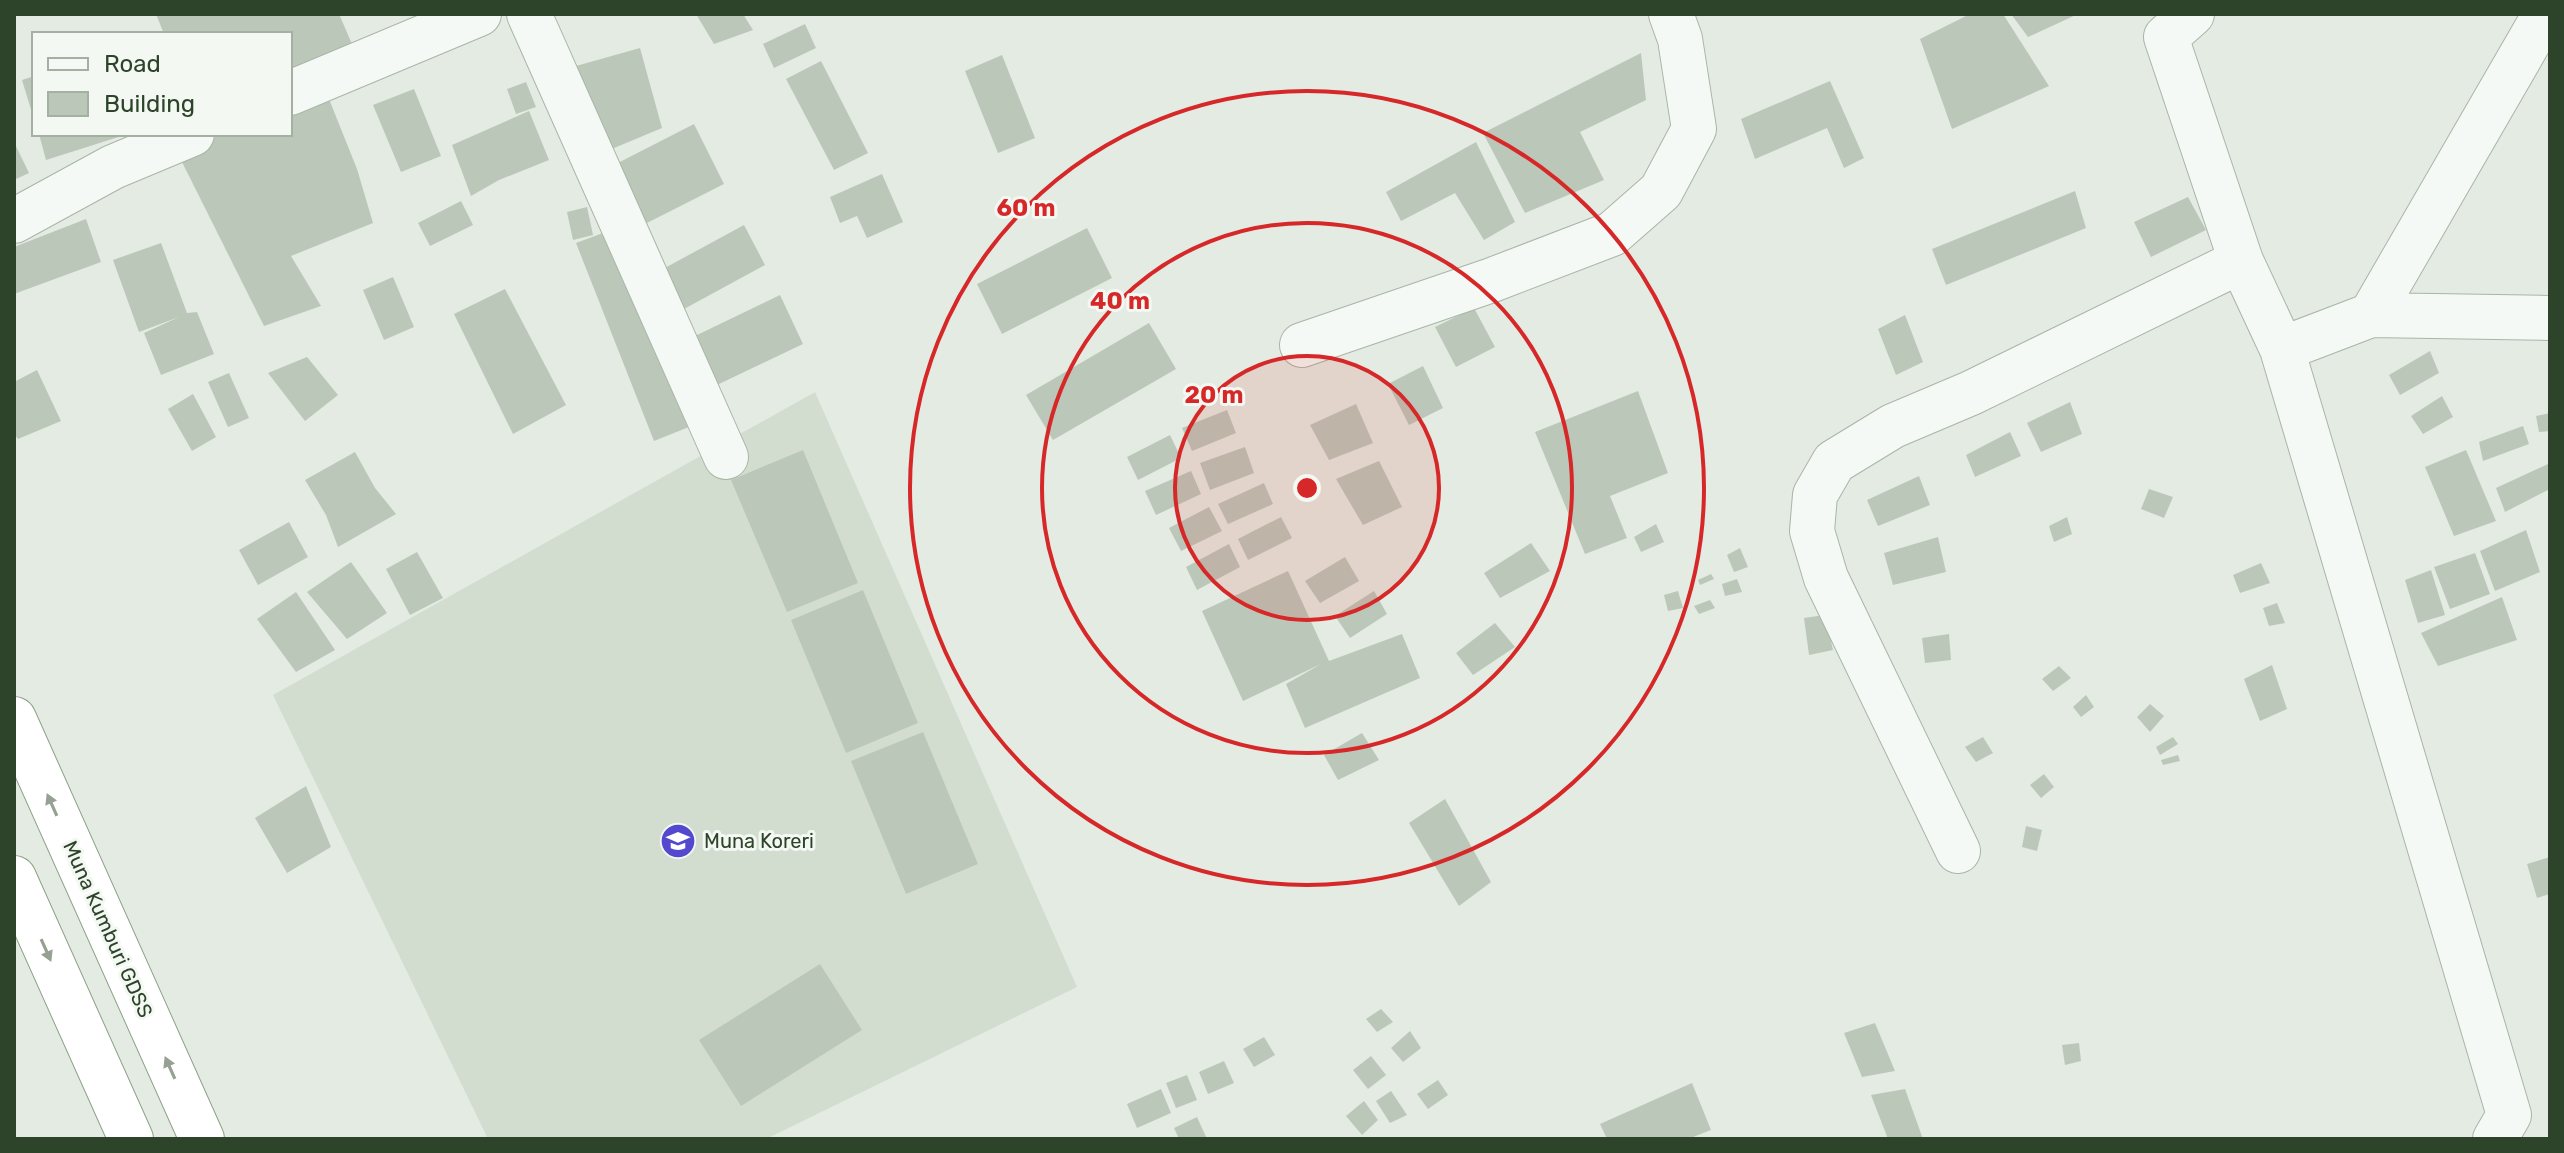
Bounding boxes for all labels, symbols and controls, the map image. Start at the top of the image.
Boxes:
legend [32,32,292,136]
text: Road [104,50,161,78]
text: Building [104,90,195,118]
text: 60 m [996,194,1056,222]
text: 40 m [1090,287,1150,315]
text: 20 m [1184,381,1244,409]
centre of rings [1293,474,1321,502]
one-way arrow [45,793,59,817]
school or university icon: Muna Koreri [659,822,697,860]
place label: Muna Koreri [704,829,814,853]
street label: Muna Kumburi GDSS [58,837,158,1021]
one-way arrow [39,938,53,961]
one-way arrow [163,1056,176,1080]

